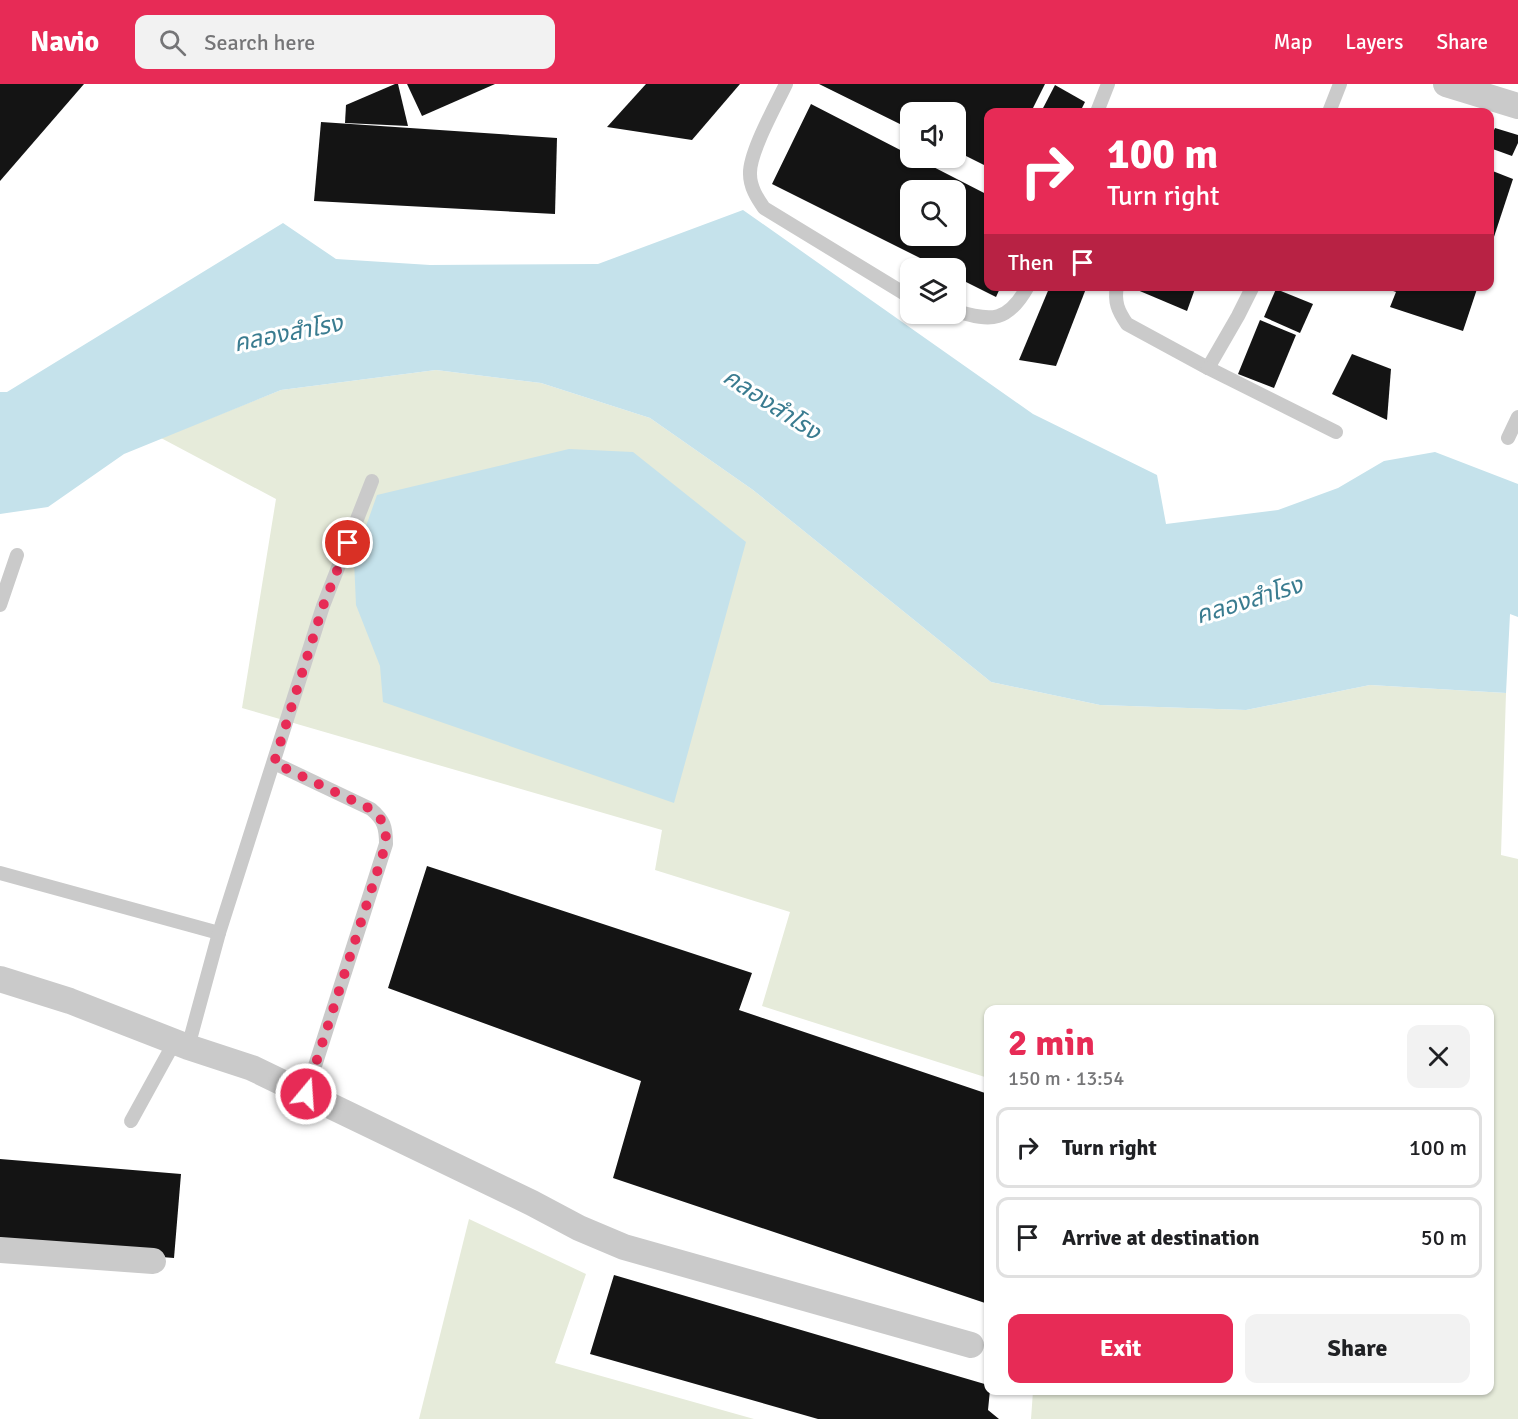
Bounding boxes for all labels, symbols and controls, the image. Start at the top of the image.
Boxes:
search box [135,15,555,69]
text: Navio [30,25,99,59]
icon: search [156,26,189,59]
text: Search here [204,29,315,56]
text: Map [1274,29,1312,55]
text: Layers [1345,29,1403,55]
text: Share [1436,29,1488,55]
map controls [900,102,966,324]
button: sound [900,102,966,168]
text: 100 m [1107,129,1218,180]
icon: right [1008,132,1086,210]
button: search [900,180,966,246]
text: Turn right [1107,180,1220,213]
icon: arrive [1066,246,1099,279]
text: Then [1008,249,1054,276]
button: layers [900,258,966,324]
water label: คลองสำโรง [231,308,346,358]
water label: คลองสำโรง [718,361,827,447]
pin [322,517,373,568]
icon: arrive [331,526,364,559]
water label: คลองสำโรง [1192,569,1307,630]
text: 2 min [1008,1021,1095,1066]
button: close [1407,1025,1470,1088]
position arrow [274,1062,338,1126]
text: 150 m · 13:54 [1008,1066,1124,1091]
icon: right [1011,1131,1044,1164]
text: Turn right [1062,1134,1157,1161]
text: 100 m [1409,1134,1467,1161]
icon: arrive [1011,1221,1044,1254]
text: Arrive at destination [1062,1224,1259,1251]
text: 50 m [1421,1224,1467,1251]
button: Exit [1008,1314,1233,1383]
button: Share [1245,1314,1470,1383]

